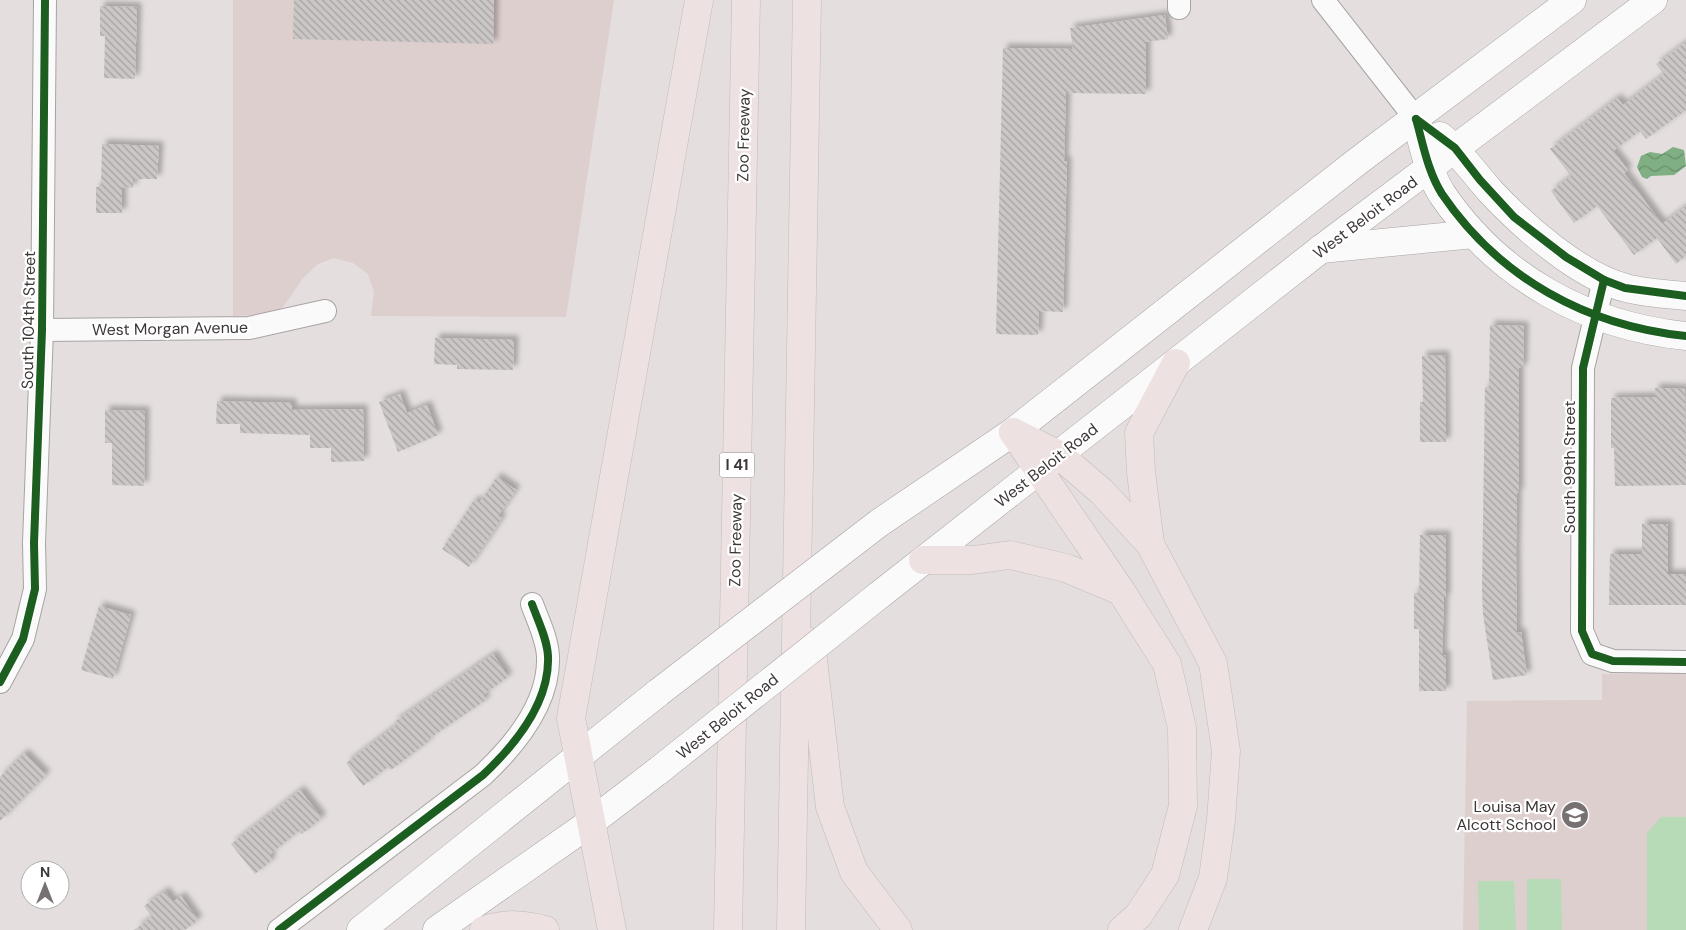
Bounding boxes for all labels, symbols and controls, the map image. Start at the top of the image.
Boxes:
street label: Zoo Freeway [732,88,755,182]
street label: West Beloit Road [1309,171,1422,264]
street label: South 104th Street [17,251,40,389]
street label: West Morgan Avenue [92,317,248,340]
street label: South 99th Street [1559,401,1580,533]
street label: West Beloit Road [990,419,1102,512]
road number: I 41 [720,452,754,478]
street label: Zoo Freeway [724,493,747,587]
street label: West Beloit Road [672,669,783,764]
place label: Louisa May Alcott School [1457,796,1556,835]
school or university icon: Louisa May Alcott School [1560,800,1590,830]
north arrow [20,860,70,910]
text: N [40,863,50,881]

